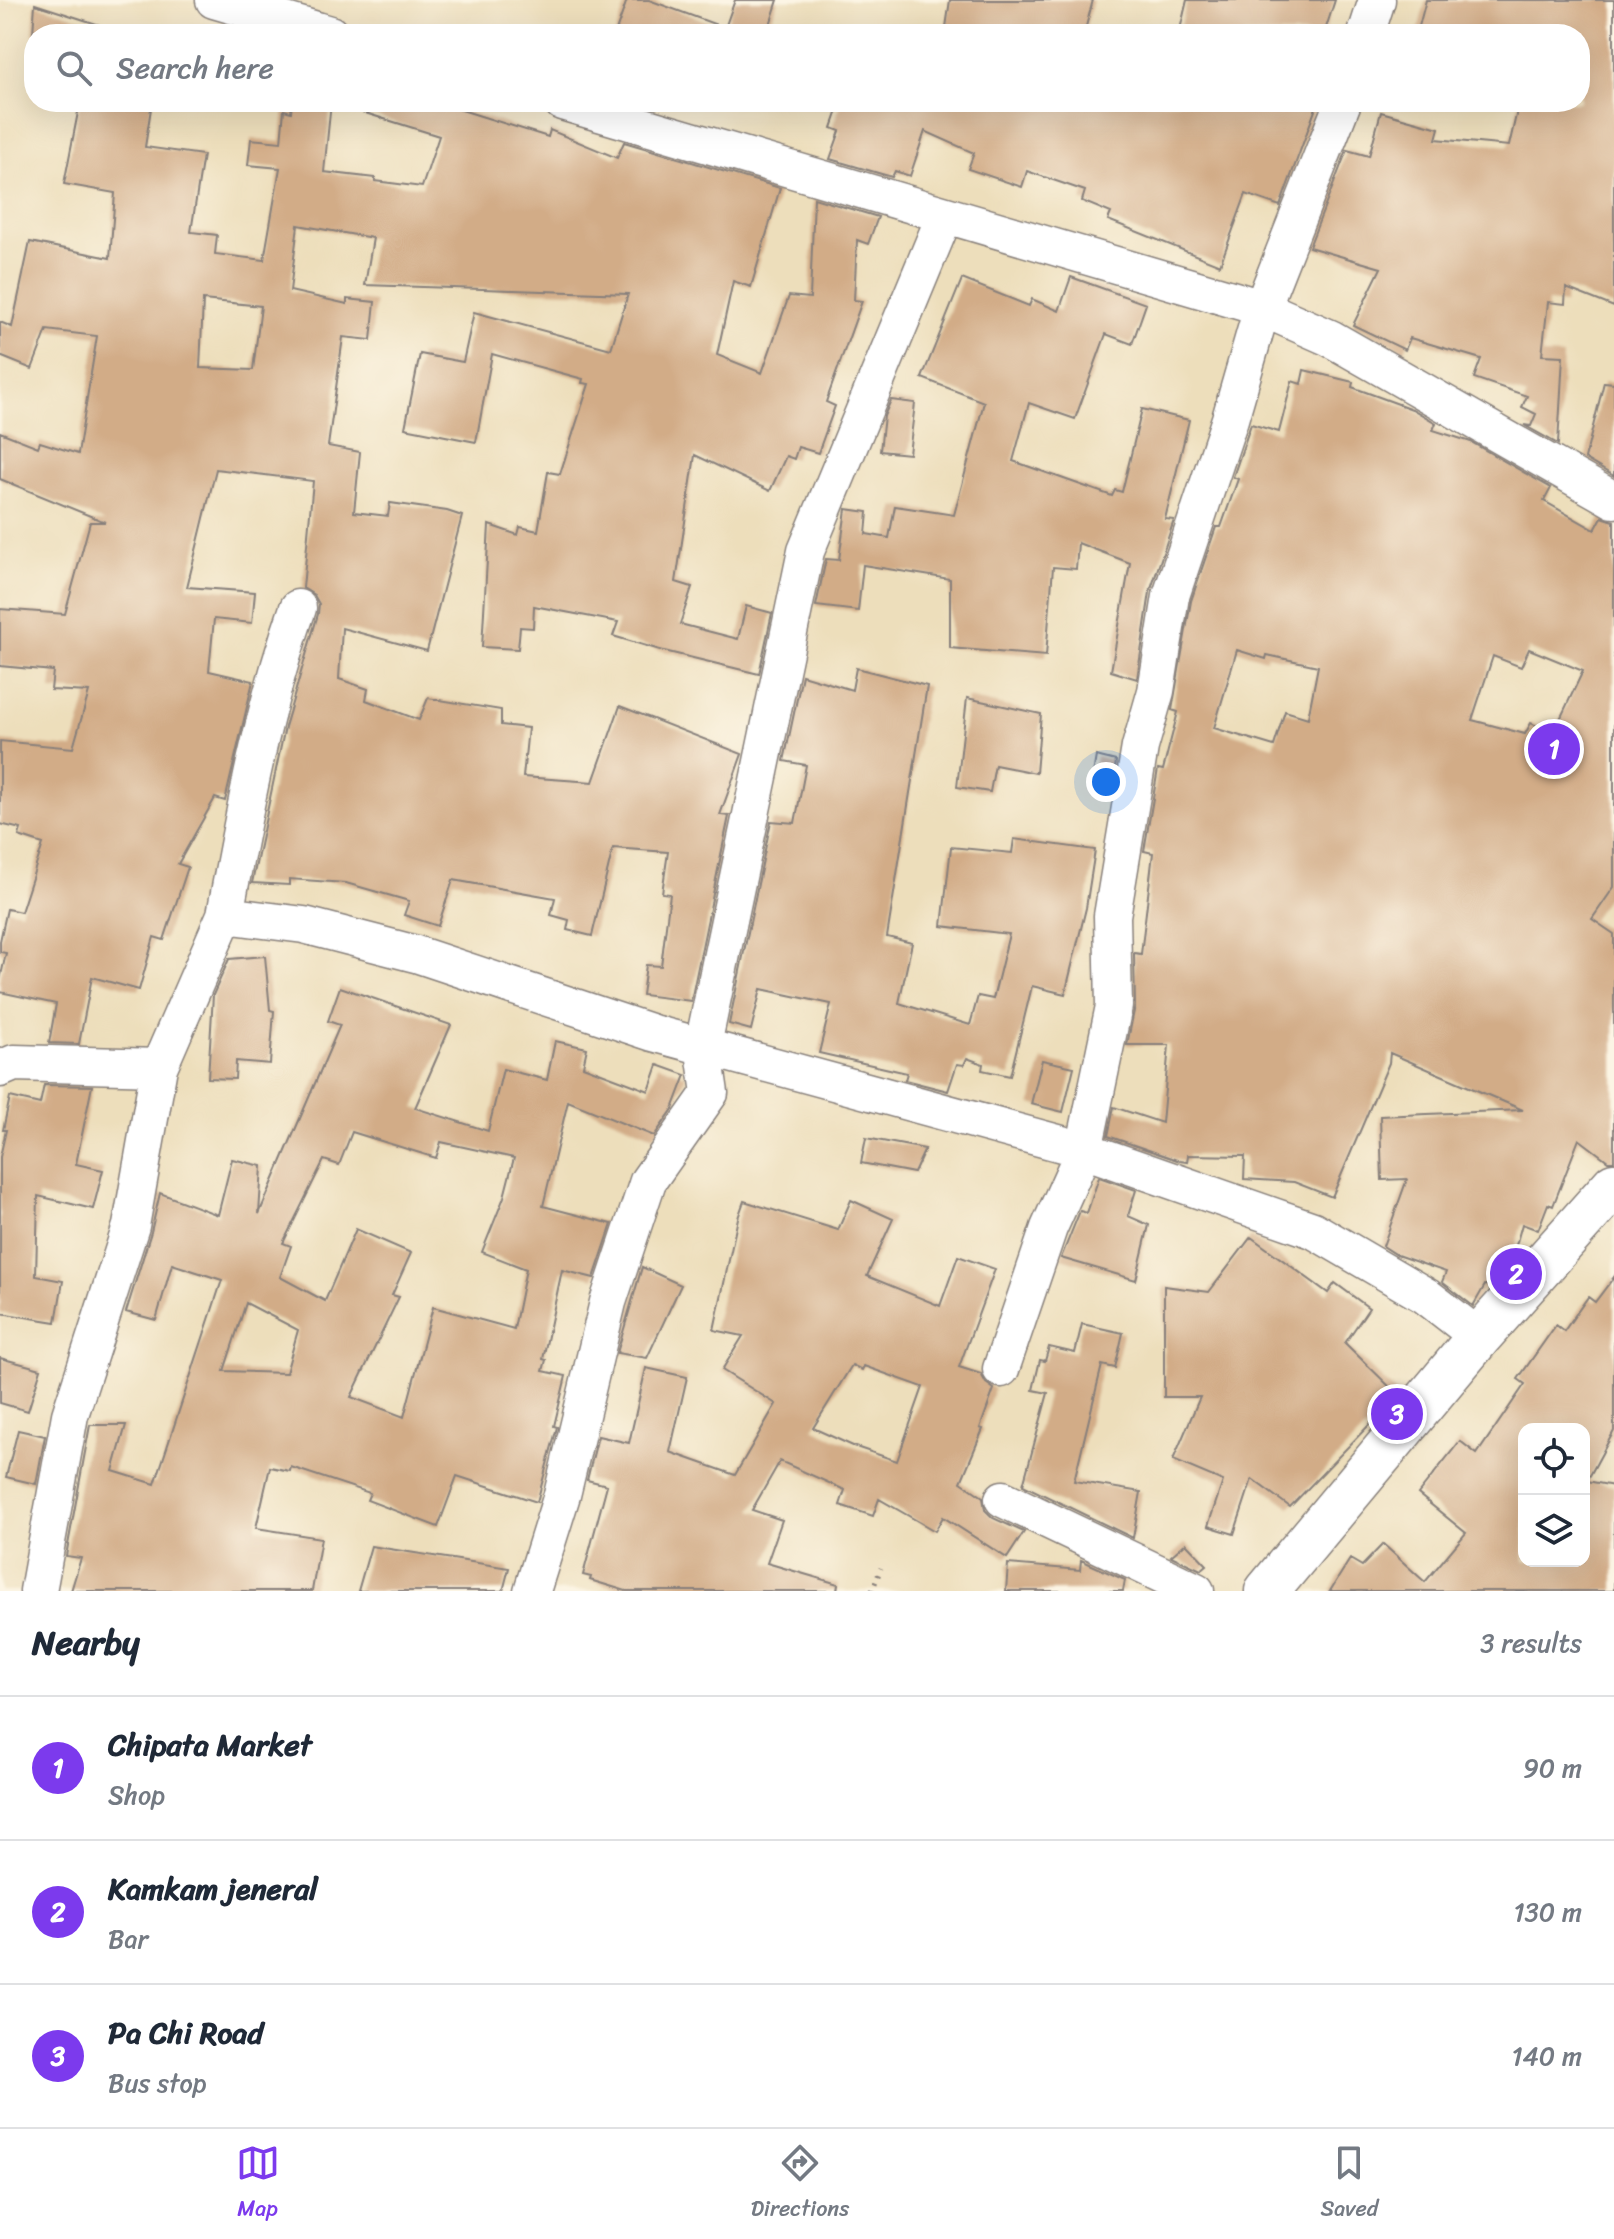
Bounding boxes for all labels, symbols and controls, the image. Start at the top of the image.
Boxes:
search box [24,24,1590,112]
text: Search here [116,41,274,95]
icon: search [52,46,96,90]
pin: 1 [1528,719,1580,779]
your location [1086,762,1126,802]
pin: 2 [1490,1244,1542,1304]
pin: 3 [1371,1384,1423,1444]
map controls [1518,1423,1590,1567]
button: locate [1518,1423,1590,1495]
button: layers [1518,1495,1590,1567]
text: Nearby [32,1613,140,1673]
text: 3 results [1480,1620,1582,1666]
text: Chipata Market [108,1718,312,1772]
text: 1 [52,1745,64,1791]
text: 90 m [1523,1745,1582,1791]
text: Shop [108,1772,165,1818]
text: Kamkam jeneral [108,1862,318,1916]
text: 2 [50,1889,66,1935]
text: 130 m [1513,1889,1582,1935]
text: Bar [108,1916,148,1962]
text: Pa Chi Road [108,2006,263,2060]
text: 3 [51,2033,65,2079]
text: 140 m [1511,2033,1582,2079]
text: Bus stop [108,2060,206,2106]
tab: Map [236,2141,280,2228]
tab: Directions [751,2141,849,2228]
tab: Saved [1320,2141,1378,2228]

